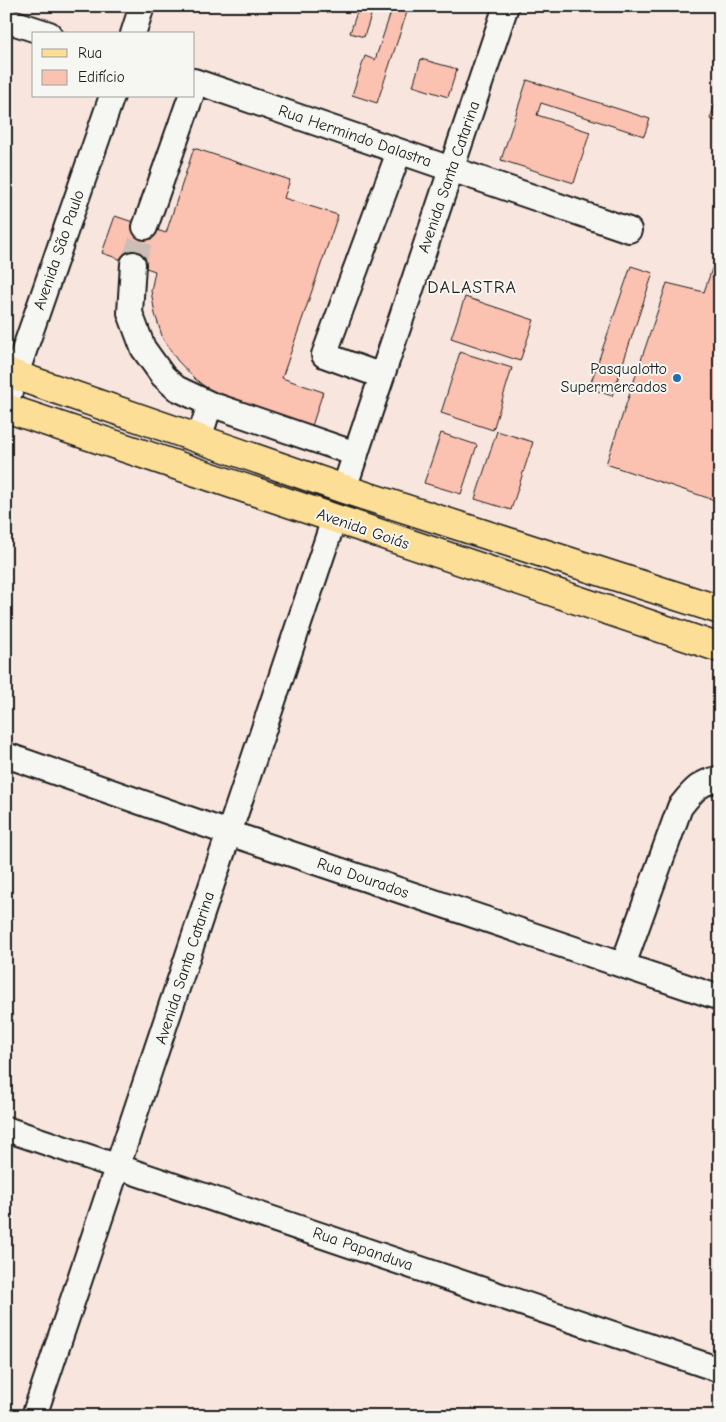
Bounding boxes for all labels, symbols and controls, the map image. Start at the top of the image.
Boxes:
legend [32,32,195,98]
text: Rua [78,44,102,62]
text: Edifício [78,68,125,86]
street label: Avenida Santa Catarina [415,99,483,255]
street label: Rua Hermindo Dalastra [276,101,434,171]
street label: Avenida São Paulo [30,188,88,312]
district label: DALASTRA [427,277,517,298]
place label: Pasqualotto Supermercados [561,360,667,396]
marker: Pasqualotto Supermercados [671,372,683,384]
street label: Avenida Goiás [314,505,412,553]
street label: Rua Dourados [315,854,412,902]
street label: Avenida Santa Catarina [152,889,218,1047]
street label: Rua Papanduva [311,1223,415,1275]

